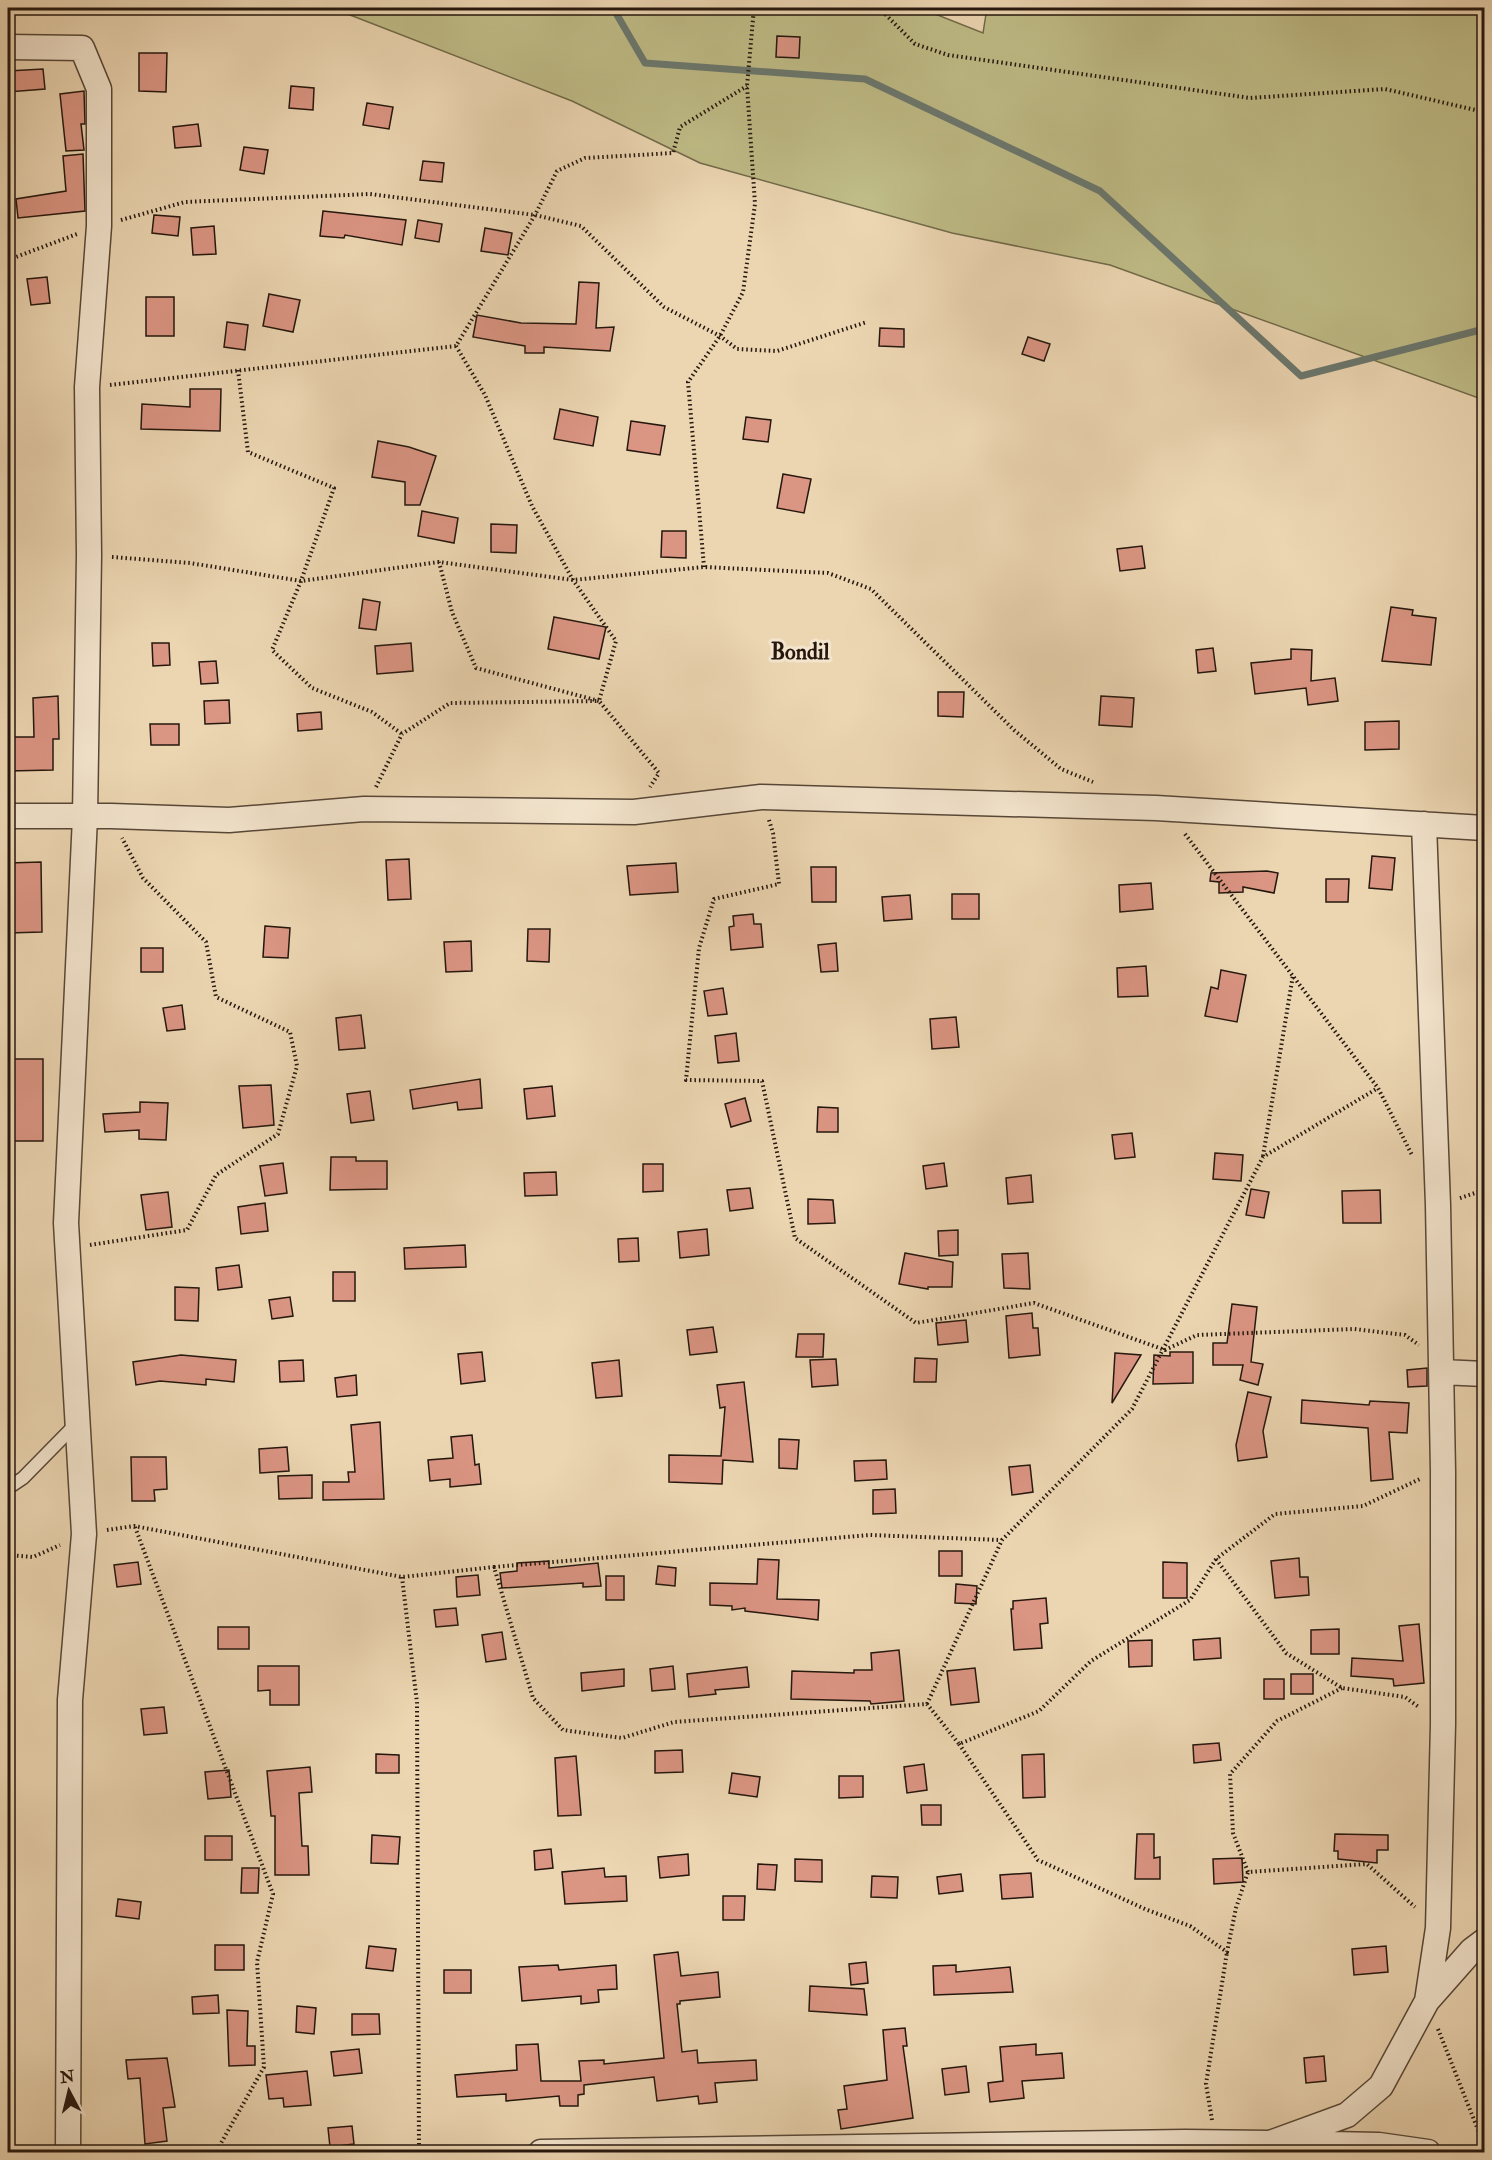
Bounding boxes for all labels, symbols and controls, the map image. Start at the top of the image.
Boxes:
district label: Bondil [771,638,830,666]
north arrow [39,2061,99,2121]
text: N [58,2066,76,2088]

